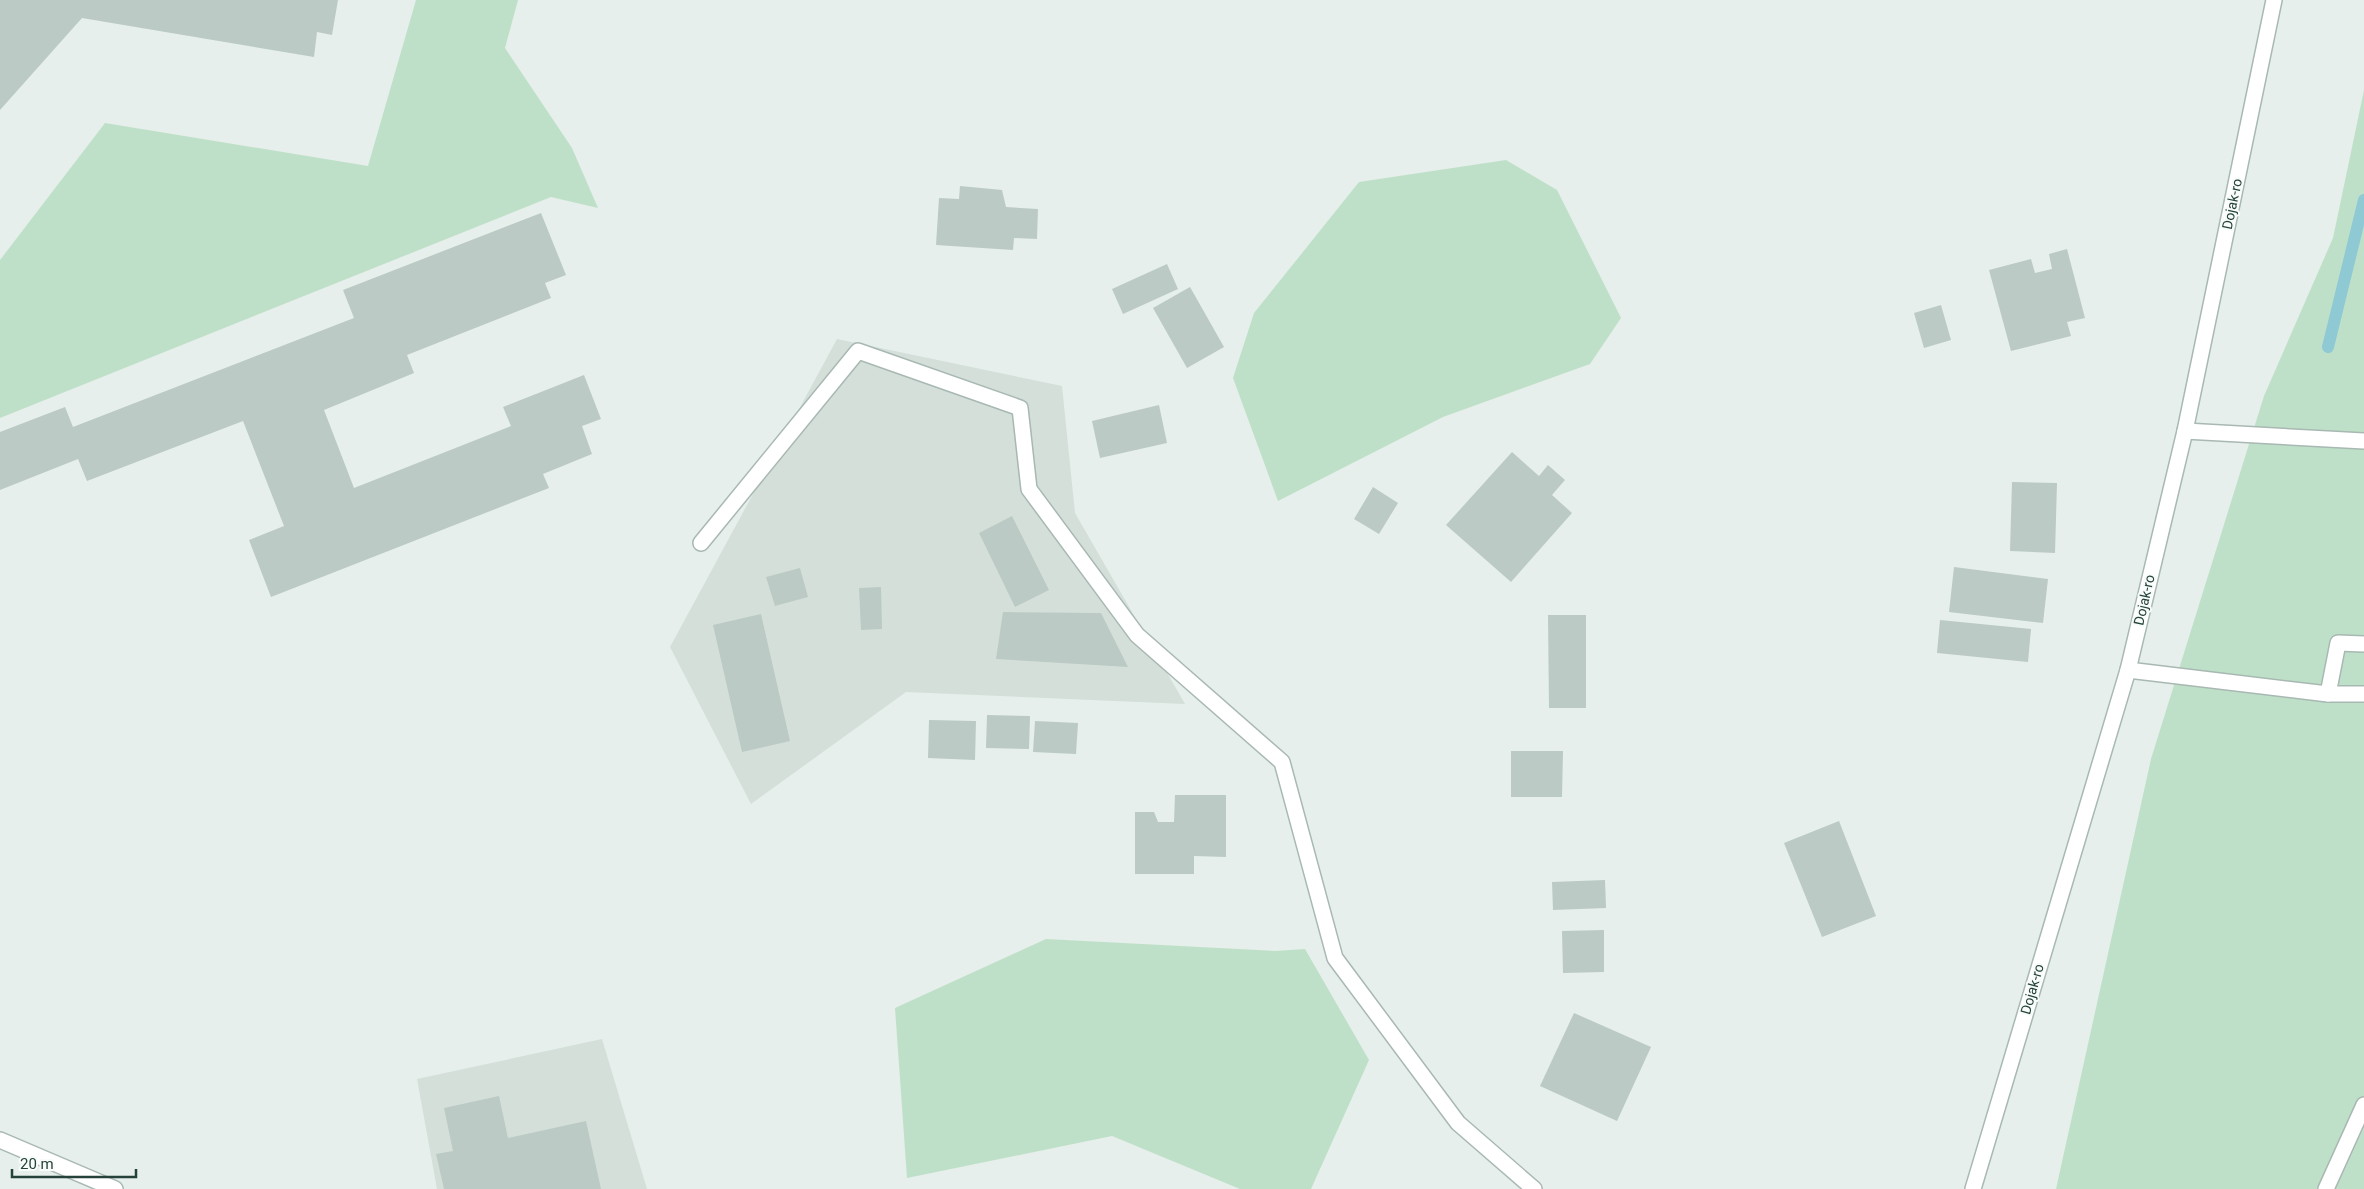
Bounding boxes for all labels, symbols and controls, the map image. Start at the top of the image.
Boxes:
street label: Dojak-ro [2219,177,2245,231]
street label: Dojak-ro [2130,573,2158,627]
street label: Dojak-ro [2017,962,2047,1016]
scale bar [12,1146,136,1178]
text: 20 m [20,1155,54,1173]

